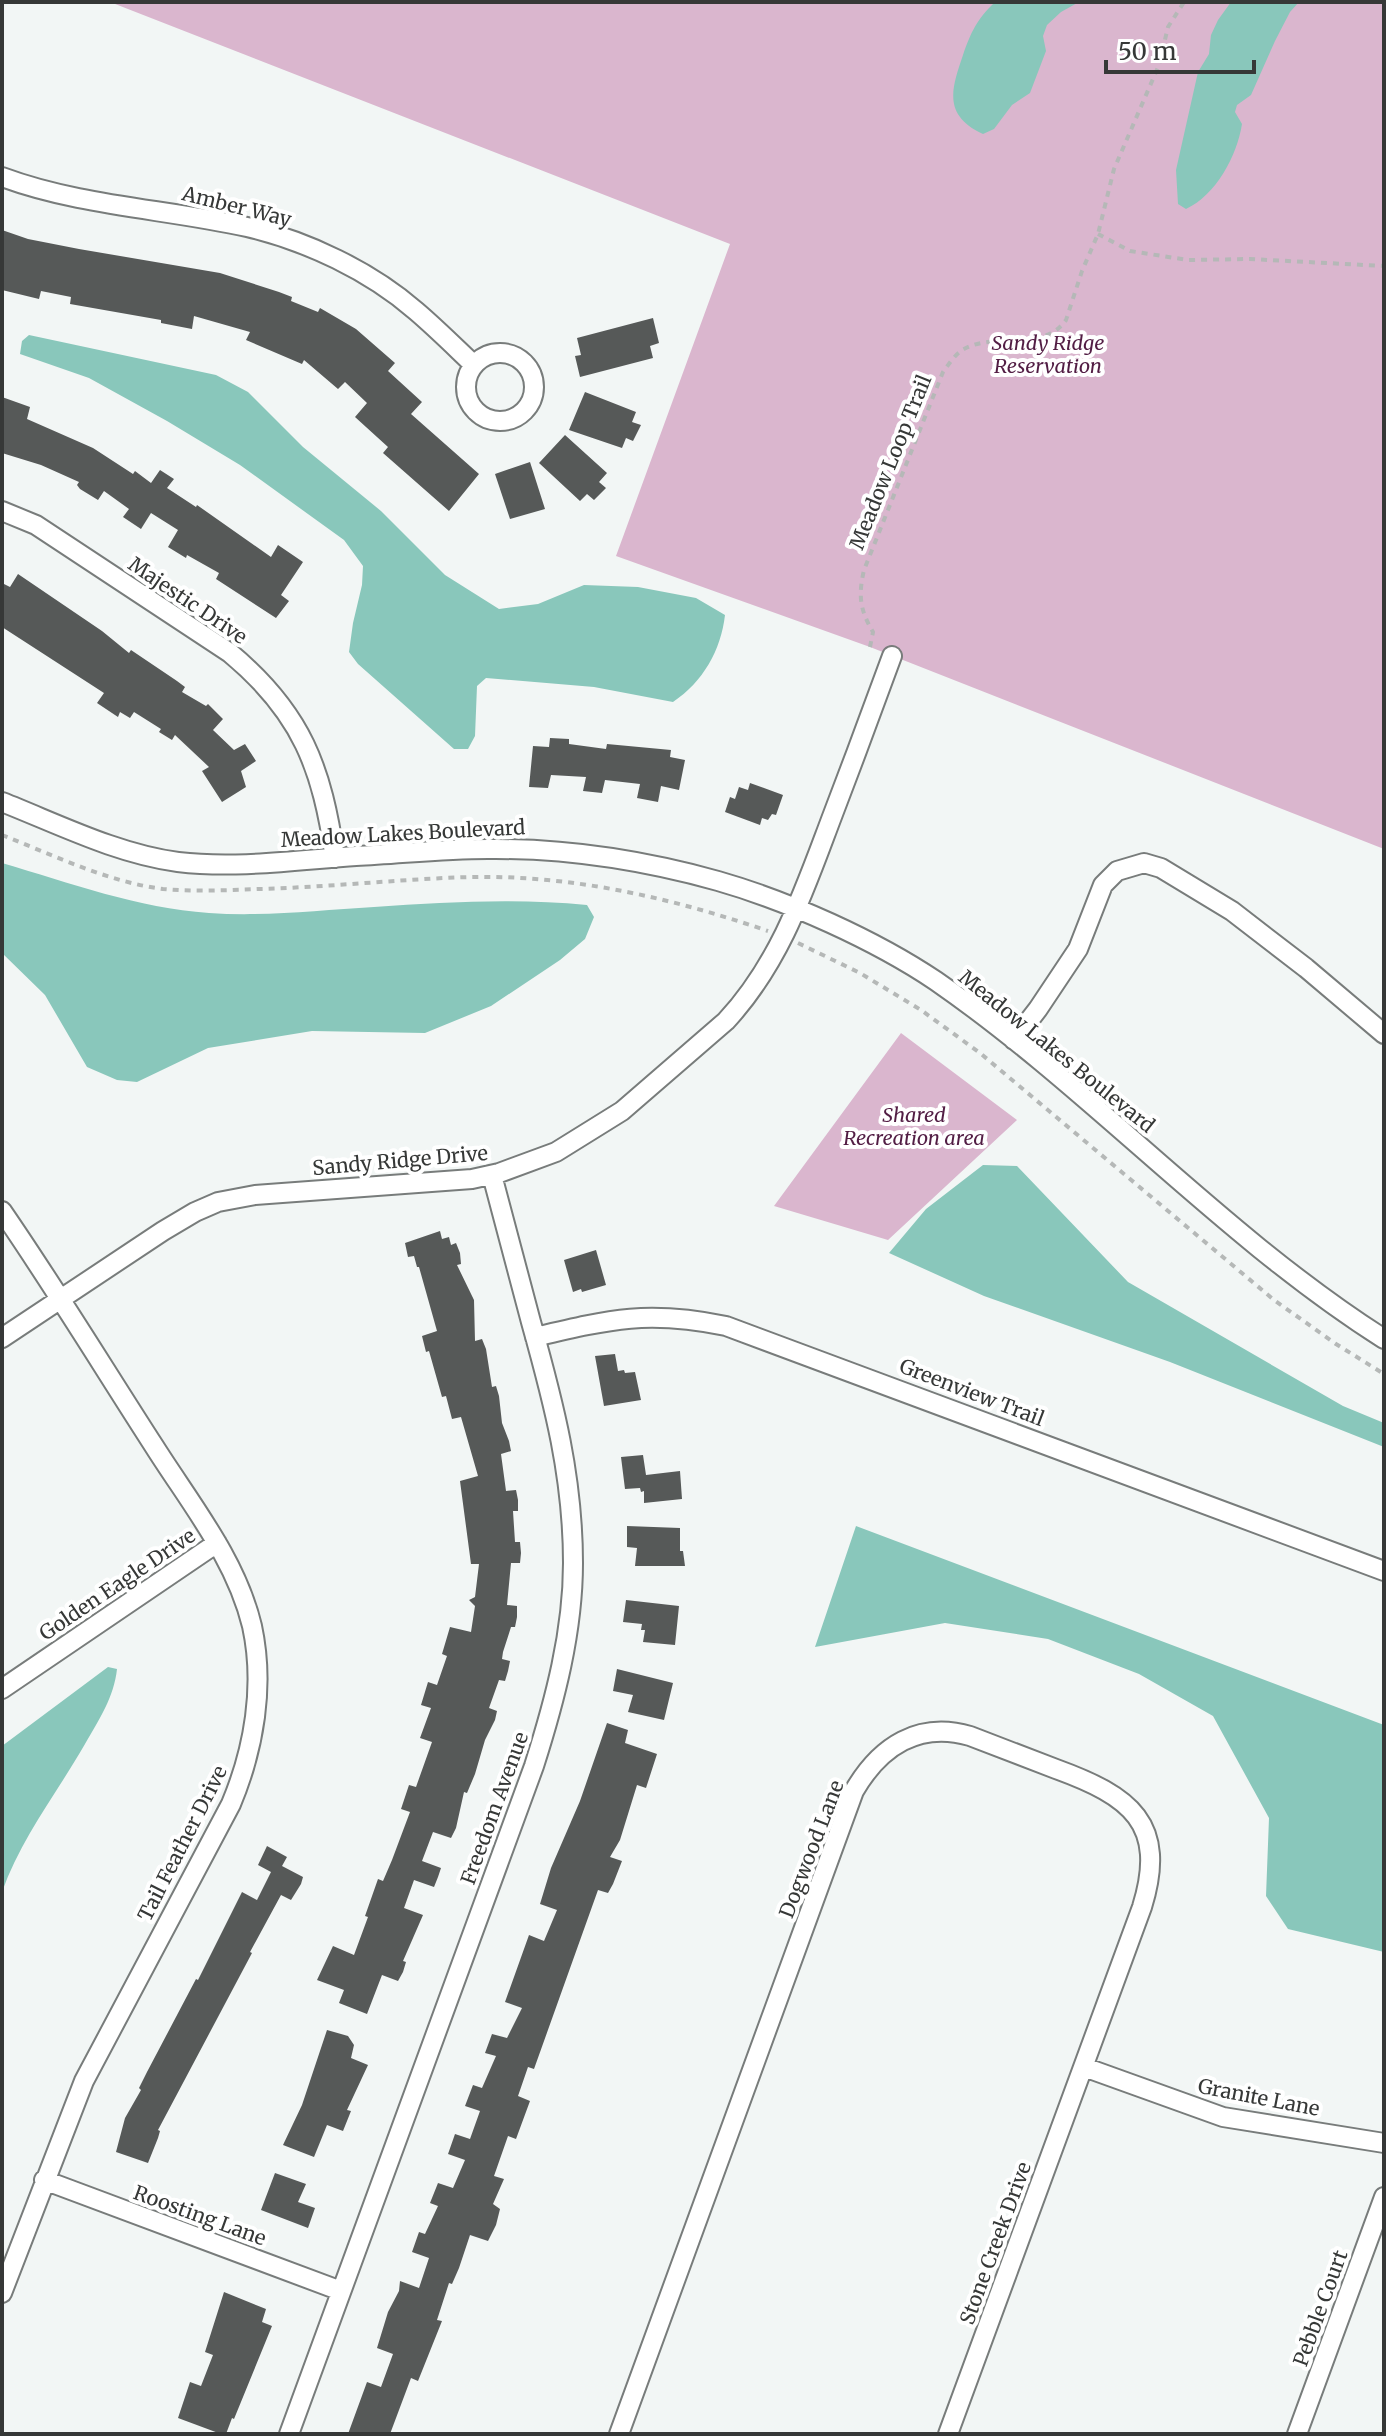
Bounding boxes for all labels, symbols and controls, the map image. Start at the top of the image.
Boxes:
scale bar [1106,24,1254,74]
text: 50 m [1118,36,1177,67]
street label: Amber Way [179,180,294,232]
park label: Sandy Ridge Reservation [992,330,1104,378]
street label: Meadow Loop Trail [844,371,936,553]
street label: Majestic Drive [124,551,252,649]
street label: Meadow Lakes Boulevard [280,814,526,852]
street label: Meadow Lakes Boulevard [954,964,1160,1138]
park label: Shared Recreation area [843,1102,985,1150]
street label: Sandy Ridge Drive [311,1140,489,1180]
street label: Greenview Trail [896,1353,1048,1431]
street label: Golden Eagle Drive [34,1523,200,1645]
street label: Freedom Avenue [455,1728,533,1888]
street label: Tail Feather Drive [132,1761,232,1925]
street label: Dogwood Lane [773,1777,849,1921]
street label: Granite Lane [1196,2073,1322,2121]
street label: Stone Creek Drive [954,2158,1036,2328]
street label: Roosting Lane [130,2179,270,2251]
street label: Pebble Court [1287,2246,1353,2369]

